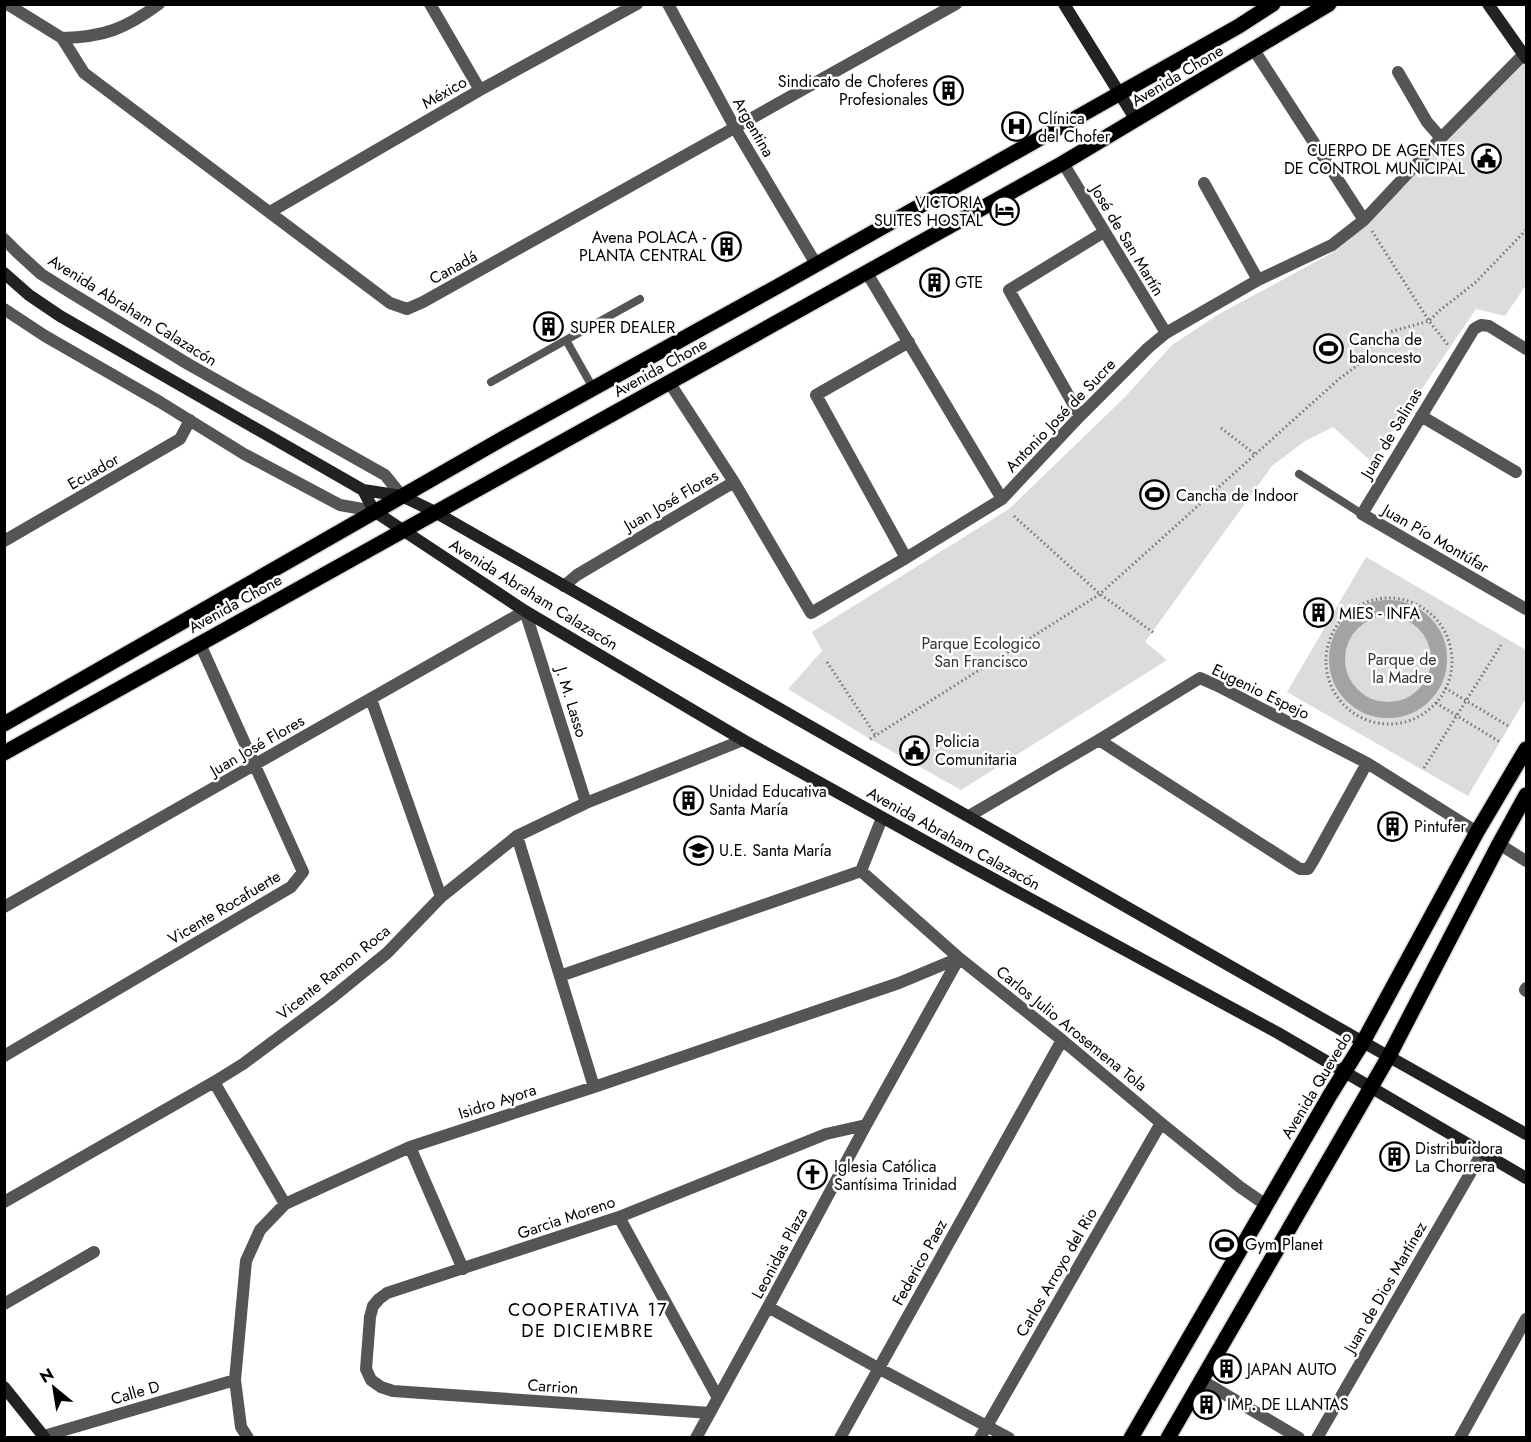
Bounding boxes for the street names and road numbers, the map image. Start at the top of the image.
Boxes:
street label: Avenida Chone [1127,39,1228,112]
street label: México [418,70,471,115]
street label: Argentina [727,93,780,161]
street label: José de San Martín [1084,178,1170,300]
street label: Canadá [425,245,481,290]
street label: Avenida Abraham Calazacón [44,249,222,372]
street label: Avenida Chone [609,332,711,403]
street label: Antonio José de Sucre [1000,353,1121,477]
street label: Juan de Salinas [1354,384,1428,485]
street label: Ecuador [63,447,124,495]
street label: Juan José Flores [618,464,723,538]
street label: Juan Pío Montúfar [1376,498,1494,579]
street label: Avenida Abraham Calazacón [445,533,623,656]
street label: Avenida Chone [184,568,286,639]
street label: Eugenio Espejo [1208,658,1314,725]
street label: J. M. Lasso [549,662,593,740]
street label: Juan José Flores [204,709,309,783]
street label: Avenida Abraham Calazacón [863,781,1045,896]
street label: Vicente Rocafuerte [164,865,285,950]
street label: Vicente Ramon Roca [272,919,395,1025]
street label: Carlos Julio Arosemena Tola [991,960,1152,1097]
street label: Avenida Quevedo [1275,1027,1358,1143]
street label: Isidro Ayora [455,1078,539,1125]
street label: Garcia Moreno [514,1190,618,1245]
street label: Carlos Arroyo del Rio [1010,1203,1103,1341]
street label: Leonidas Plaza [746,1204,813,1303]
street label: Federico Paez [886,1214,953,1309]
street label: Juan de Dios Martínez [1337,1217,1433,1359]
street label: Carrion [527,1373,579,1400]
street label: Calle D [108,1375,162,1410]

